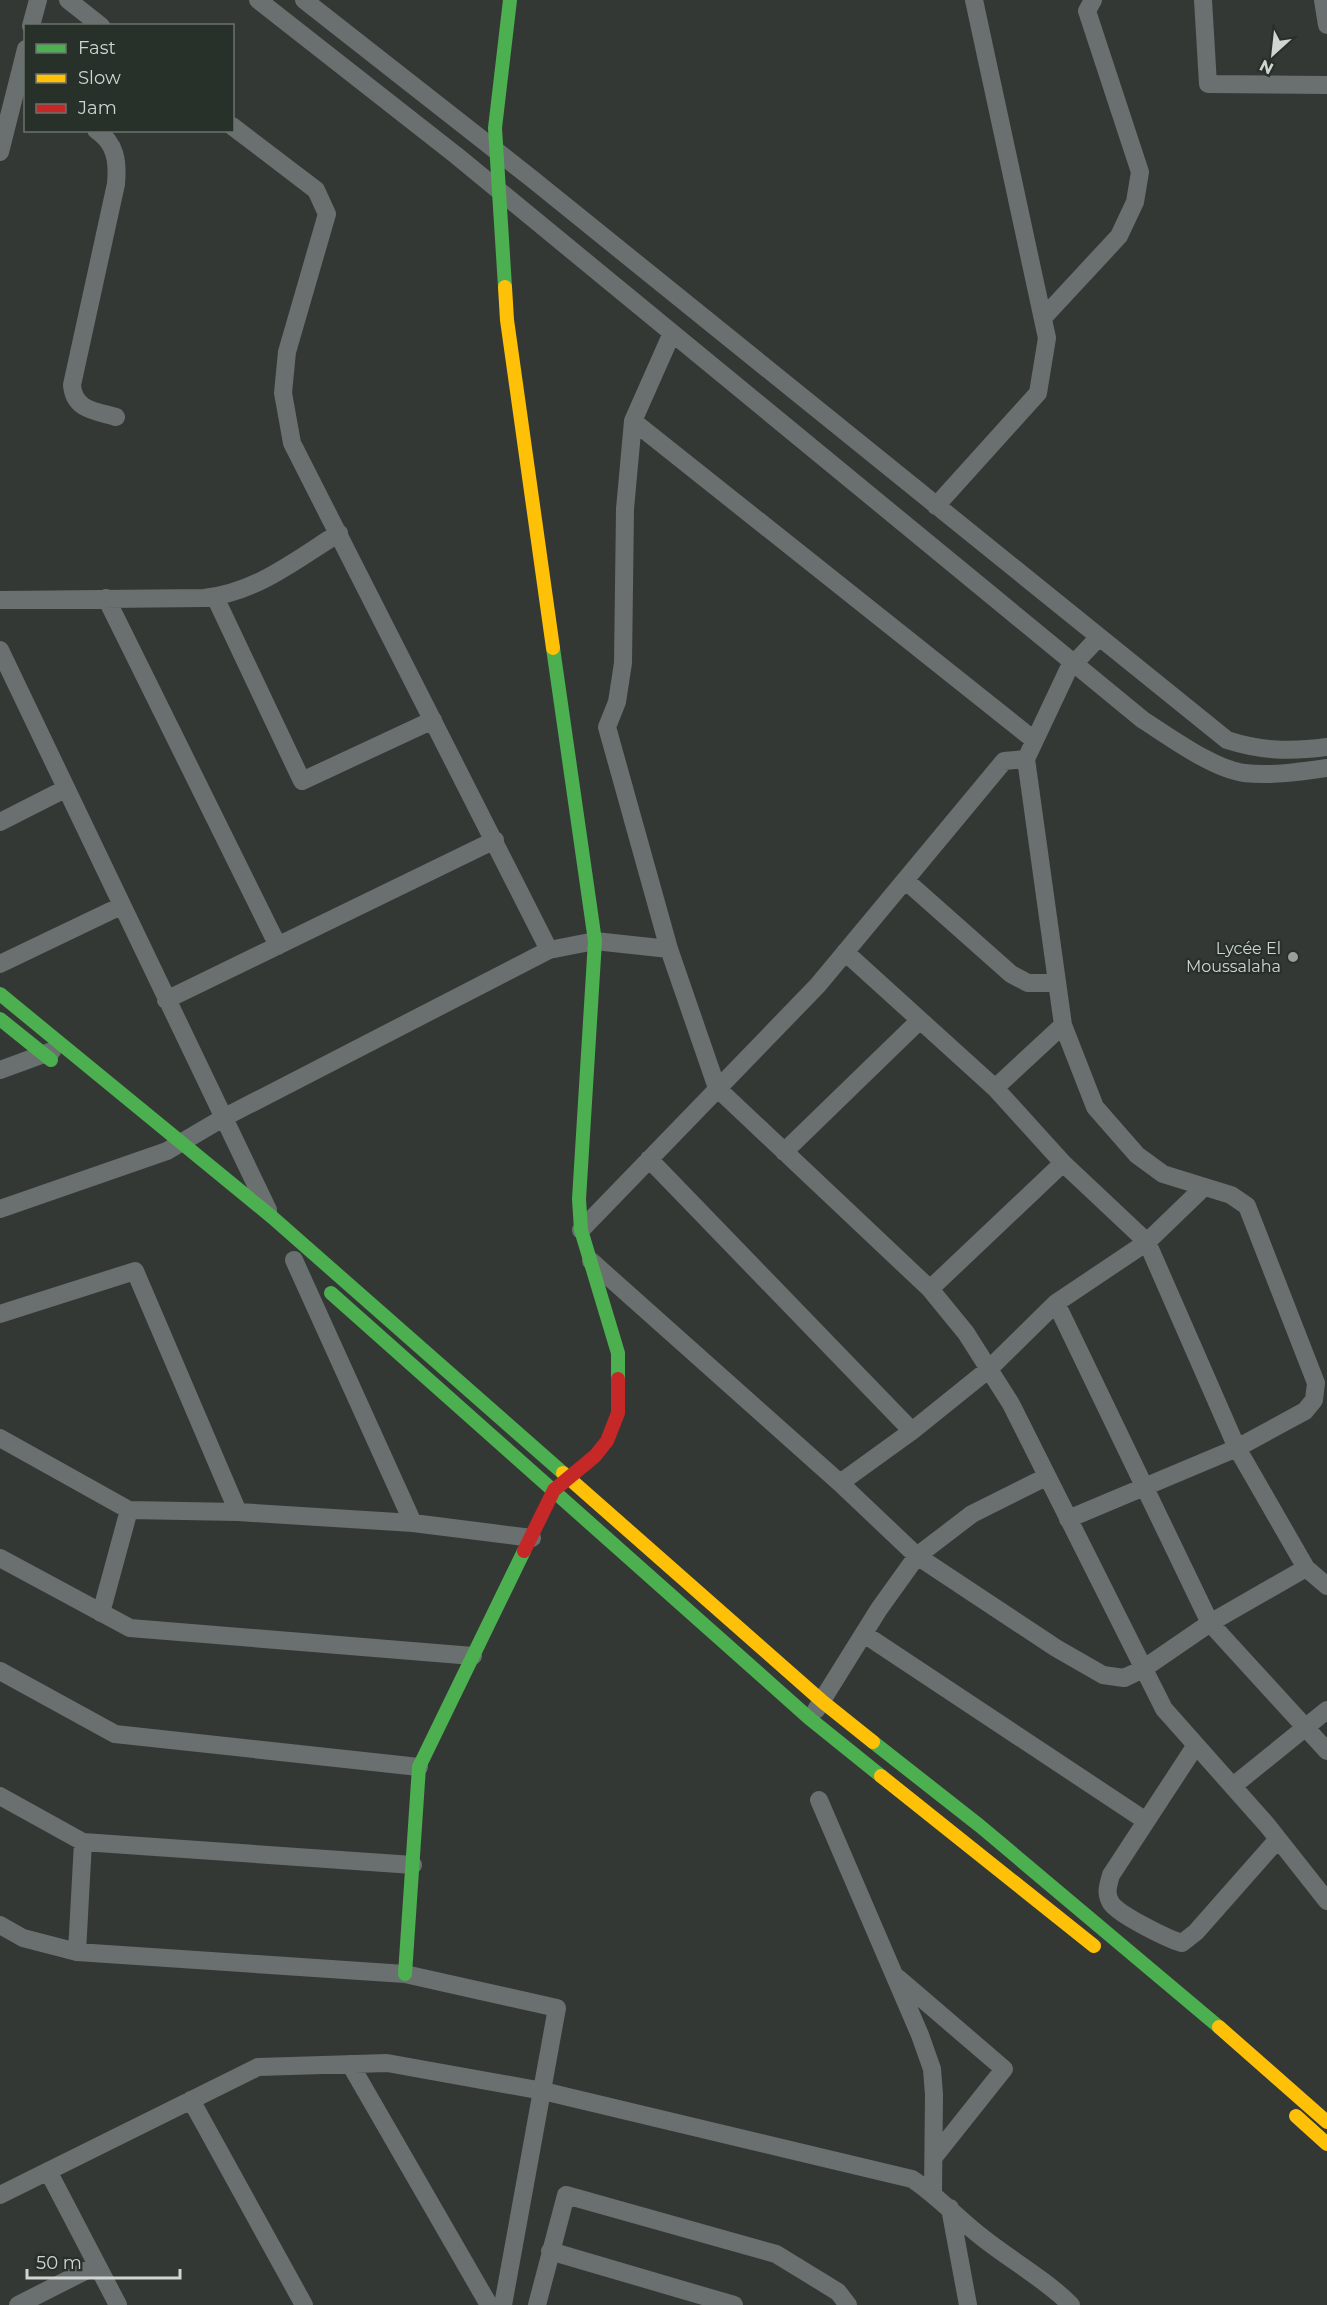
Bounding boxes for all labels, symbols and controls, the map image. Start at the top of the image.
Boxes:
legend [24,24,234,132]
north arrow [1243,24,1303,84]
text: Fast [78,37,116,59]
text: N [1256,56,1276,78]
text: Slow [78,67,121,89]
text: Jam [77,97,117,119]
place label: Lycée El Moussalaha [1186,939,1281,976]
marker: Lycée El Moussalaha [1286,950,1300,964]
scale bar [27,2242,180,2280]
text: 50 m [36,2252,82,2274]

